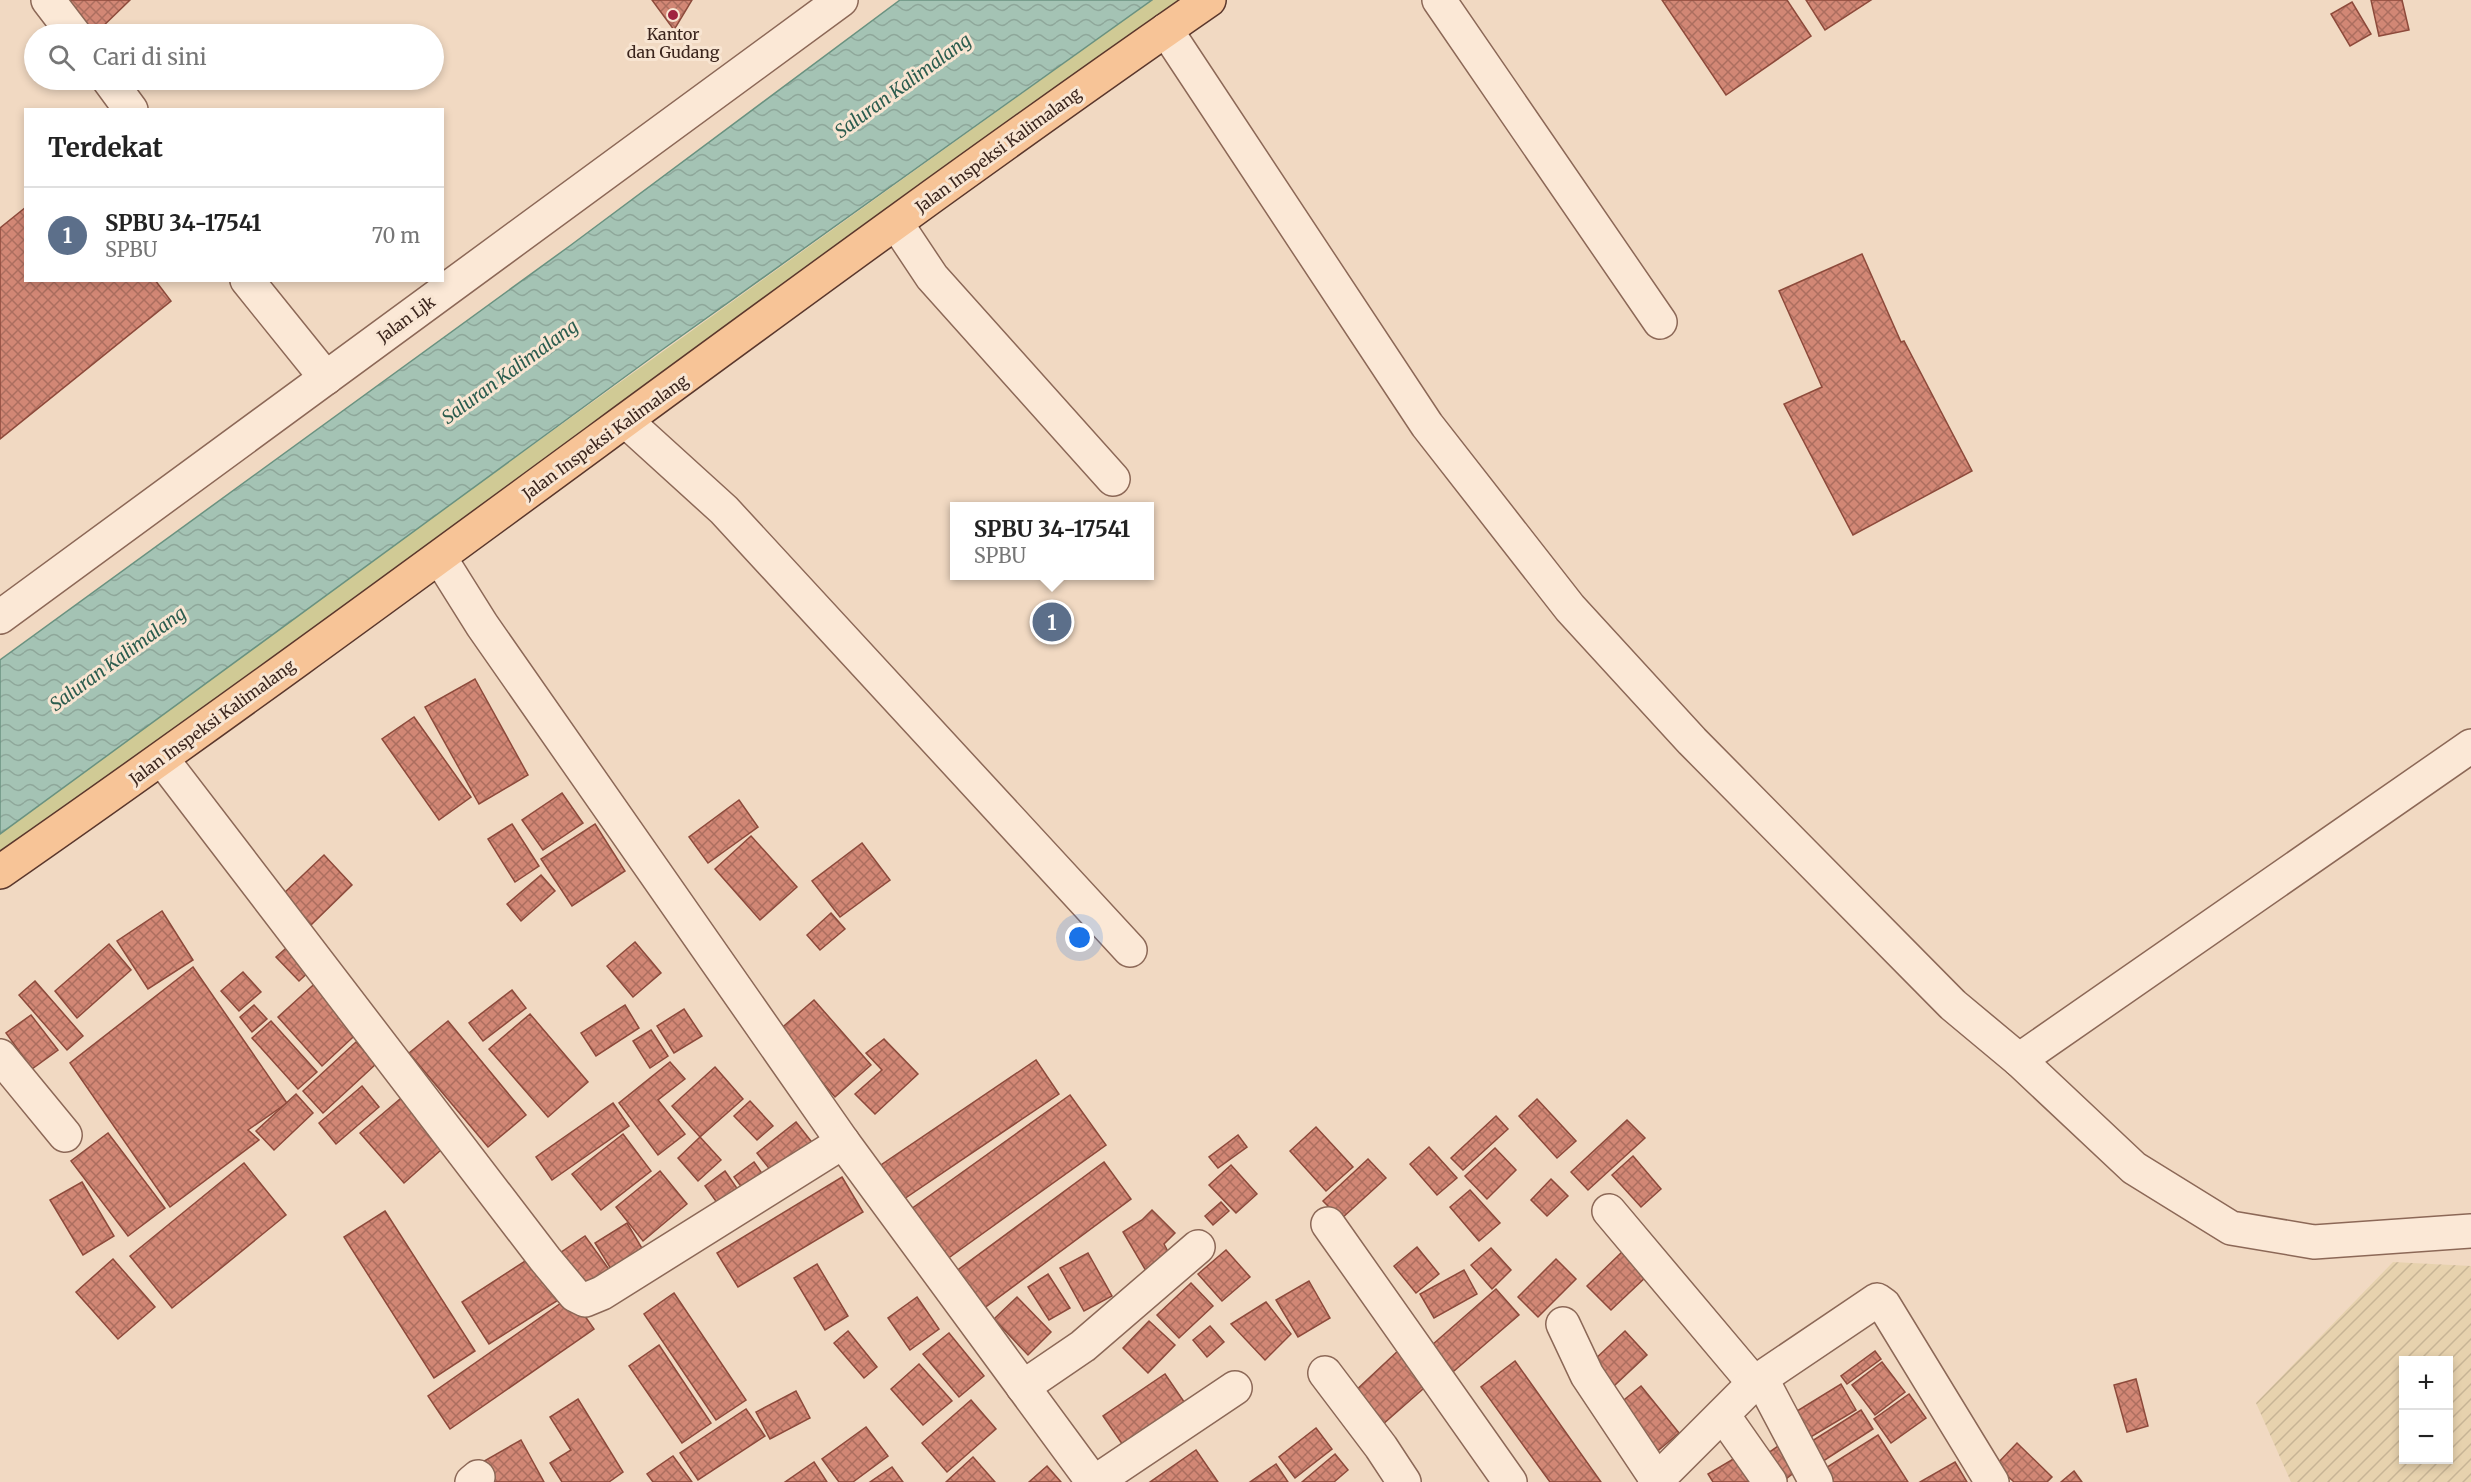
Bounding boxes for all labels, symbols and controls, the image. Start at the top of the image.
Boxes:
marker: Kantor dan Gudang [666,8,680,22]
search box [24,24,444,90]
place label: Kantor dan Gudang [627,24,720,62]
water label: Saluran Kalimalang [830,28,975,143]
icon: search [45,41,78,74]
text: Cari di sini [93,43,207,71]
street label: Jalan Inspeksi Kalimalang [910,83,1085,217]
text: Terdekat [48,131,163,164]
text: SPBU 34-17541 [105,209,261,237]
text: 1 [63,223,72,248]
text: 70 m [372,223,420,248]
text: SPBU [105,237,157,262]
street label: Jalan Ljk [372,291,439,347]
water label: Saluran Kalimalang [437,314,582,429]
street label: Jalan Inspeksi Kalimalang [517,370,692,504]
popup [950,502,1154,580]
text: SPBU 34-17541 [974,515,1130,543]
text: SPBU [974,543,1026,568]
pin: 1 [1032,600,1072,644]
water label: Saluran Kalimalang [45,601,190,716]
street label: Jalan Inspeksi Kalimalang [124,655,299,789]
your location [1065,923,1094,952]
map controls [2399,1356,2453,1464]
button: + [2399,1356,2453,1410]
button: − [2399,1410,2453,1464]

